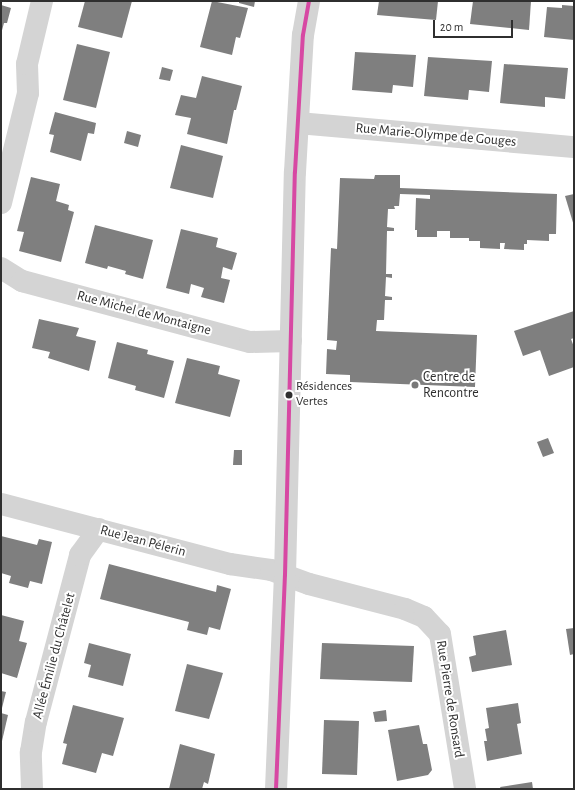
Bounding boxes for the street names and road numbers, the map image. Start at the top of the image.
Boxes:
street label: Rue Marie-Olympe de Gouges [355,120,517,150]
street label: Rue Michel de Montaigne [75,287,213,339]
street label: Rue Jean Pélerin [98,522,188,560]
street label: Allée Émilie du Châtelet [29,591,79,721]
street label: Rue Pierre de Ronsard [432,639,468,759]

